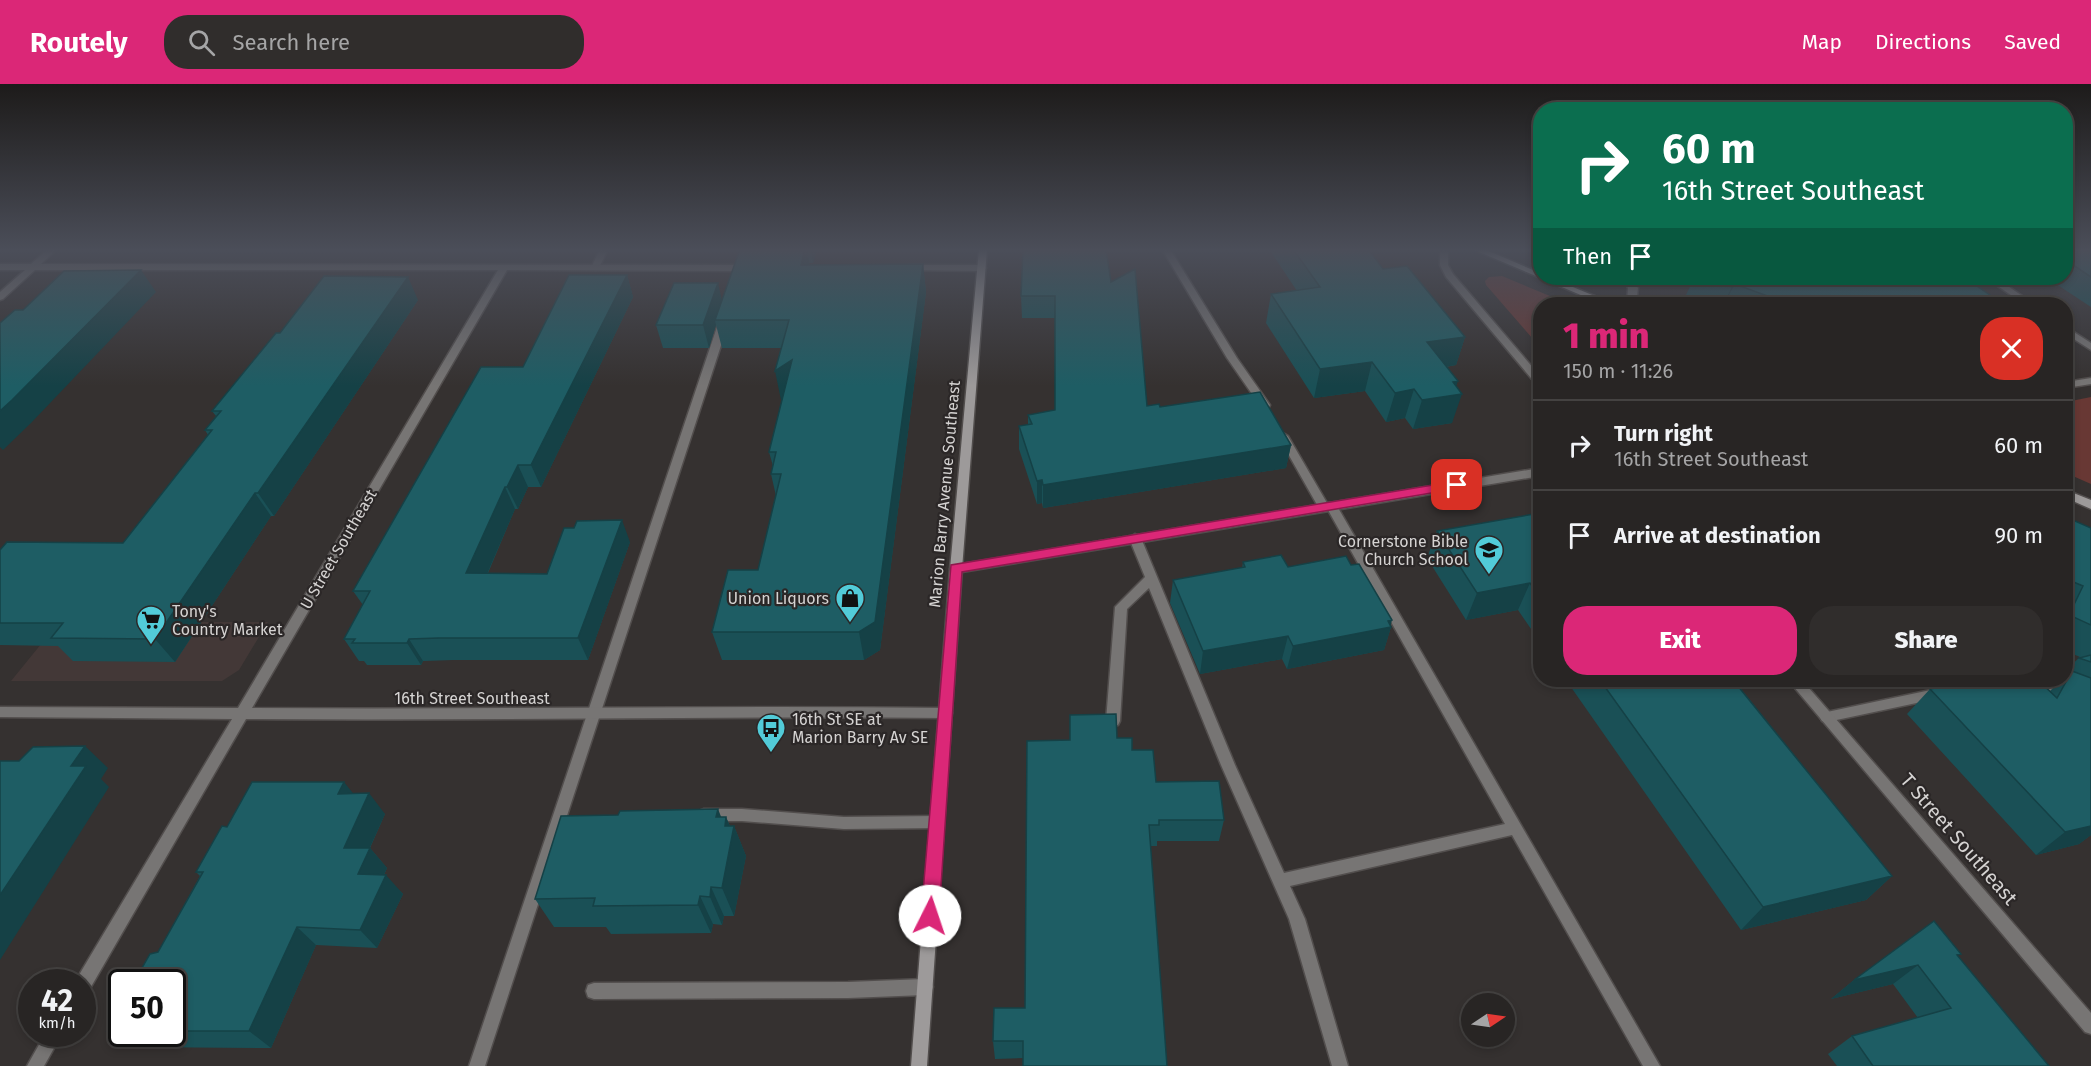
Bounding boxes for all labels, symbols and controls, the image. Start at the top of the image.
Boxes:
search box [164,15,584,69]
text: Routely [30,26,128,59]
icon: search [185,26,218,59]
text: Search here [233,29,350,56]
text: Map [1802,29,1842,55]
text: Directions [1875,29,1971,55]
text: Saved [2004,29,2061,55]
text: 60 m [1662,124,1756,174]
icon: right [1563,126,1641,204]
text: 16th Street Southeast [1662,175,1924,207]
icon: arrive [1624,240,1657,273]
text: Then [1563,243,1612,270]
text: 1 min [1563,314,1649,358]
button: close [1980,317,2043,380]
text: 150 m · 11:26 [1563,359,1673,383]
street label: Marion Barry Avenue Southeast [925,379,964,608]
text: Turn right [1614,420,1713,447]
icon: right [1563,429,1596,462]
text: 60 m [1994,432,2043,459]
text: 16th Street Southeast [1614,447,1808,471]
pin [1431,459,1482,510]
icon: arrive [1440,468,1473,501]
street label: U Street Southeast [296,486,381,613]
icon: arrive [1563,519,1596,552]
text: Arrive at destination [1614,522,1821,549]
text: 90 m [1994,522,2043,549]
place label: Cornerstone Bible Church School [1338,532,1468,569]
school or university icon: Cornerstone Bible Church School [1473,534,1505,576]
shop icon: Union Liquors [834,582,866,624]
place label: Union Liquors [727,589,829,608]
place label: Tony's Country Market [172,602,283,639]
supermarket icon: Tony's Country Market [135,604,167,646]
button: Exit [1563,606,1797,675]
button: Share [1809,606,2043,675]
street label: 16th Street Southeast [394,689,550,708]
place label: 16th St SE at Marion Barry Av SE [792,710,928,747]
bus stop icon: 16th St SE at Marion Barry Av SE [755,712,787,754]
street label: T Street Southeast [1895,768,2023,910]
position arrow [898,884,962,948]
speed limit sign: 50 [108,969,186,1047]
text: 42 [41,983,73,1019]
north arrow [1461,993,1515,1047]
map controls [1461,993,1515,1047]
text: km/h [38,1014,76,1032]

